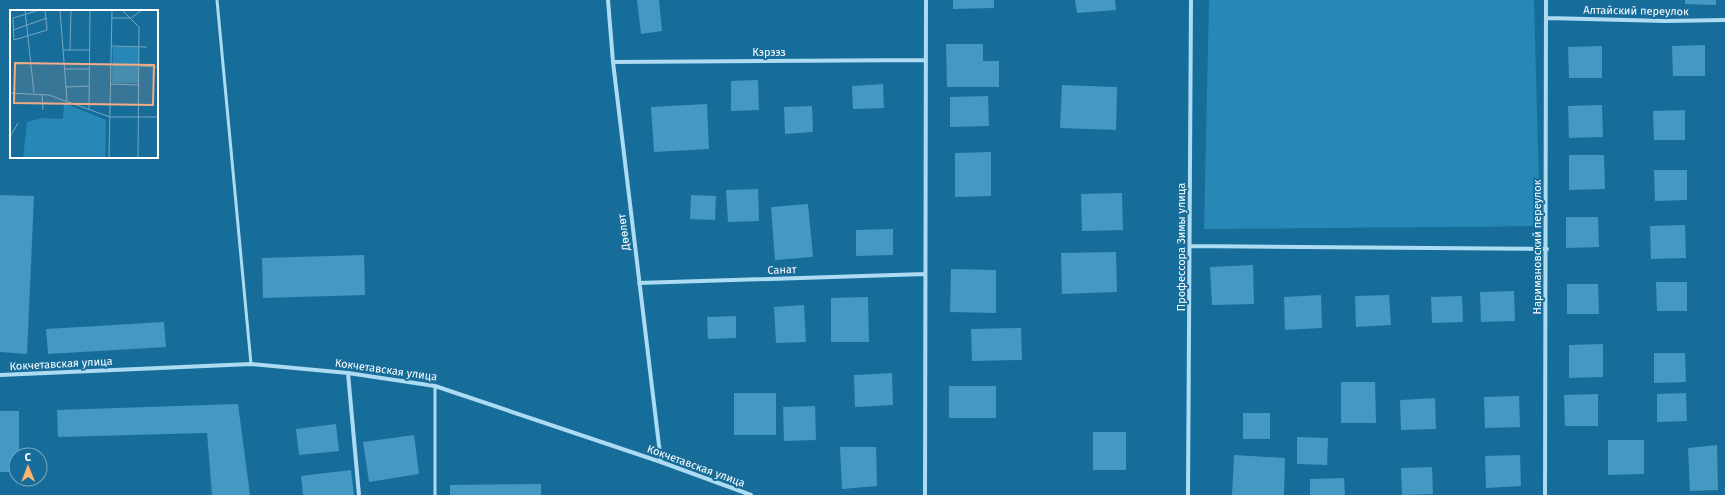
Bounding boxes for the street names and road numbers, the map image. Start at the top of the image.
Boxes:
street label: Алтайский переулок [1583,4,1689,18]
street label: Кэрээз [752,46,786,59]
street label: Наримановский переулок [1531,179,1544,314]
street label: Профессора Зимы улица [1175,183,1188,311]
street label: Дөөлөт [615,213,633,252]
street label: Санат [767,263,797,277]
street label: Кокчетавская улица [9,355,113,373]
street label: Кокчетавская улица [334,356,438,384]
street label: Кокчетавская улица [645,442,747,490]

